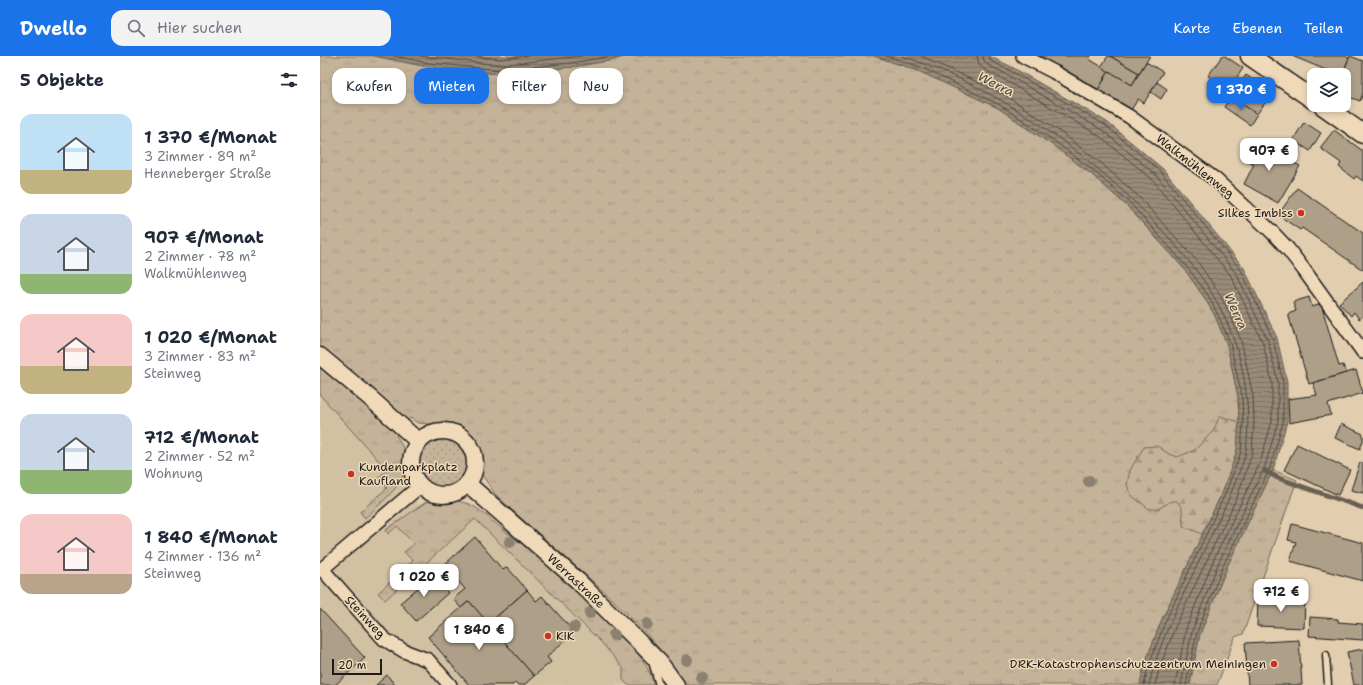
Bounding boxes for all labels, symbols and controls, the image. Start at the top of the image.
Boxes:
search box [111,10,391,46]
text: Dwello [20,16,87,41]
icon: search [125,17,147,39]
text: Hier suchen [157,18,242,38]
text: Karte [1174,19,1211,37]
text: Ebenen [1233,19,1282,37]
text: Teilen [1304,19,1343,37]
chip: Kaufen [332,68,406,104]
chip: Mieten [414,68,489,104]
chip: Filter [497,68,561,104]
chip: Neu [569,68,623,104]
water label: Werra [975,68,1017,100]
map controls [1307,68,1351,112]
button: layers [1307,68,1351,112]
text: 5 Objekte [20,69,104,91]
icon: filters [278,69,300,91]
pin: 1 370 € [1204,77,1278,111]
text: 1 370 € [1216,81,1266,98]
text: 1 370 €/Monat [144,126,277,148]
icon: home [52,130,100,178]
street label: Walkmühlenweg [1153,130,1237,202]
pin: 907 € [1241,138,1297,172]
text: 907 € [1249,142,1289,159]
text: 3 Zimmer · 89 m² [144,148,256,165]
text: Henneberger Straße [144,165,271,182]
place label: Silkes Imbiss [1218,205,1293,221]
marker: Silkes Imbiss [1296,208,1306,218]
text: 907 €/Monat [144,226,264,248]
icon: home [52,230,100,278]
text: 2 Zimmer · 78 m² [144,248,256,265]
text: Walkmühlenweg [144,265,247,282]
water label: Werra [1220,290,1252,332]
text: 1 020 €/Monat [144,326,277,348]
icon: home [52,330,100,378]
text: 3 Zimmer · 83 m² [144,348,256,365]
text: Steinweg [144,365,201,382]
text: 712 €/Monat [144,426,259,448]
icon: home [52,430,100,478]
text: 2 Zimmer · 52 m² [144,448,255,465]
place label: Kundenparkplatz Kaufland [359,459,458,489]
text: Wohnung [144,465,203,482]
marker: Kundenparkplatz Kaufland [346,469,356,479]
text: 1 840 €/Monat [144,526,278,548]
icon: home [52,530,100,578]
text: 4 Zimmer · 136 m² [144,548,261,565]
street label: Werrastraße [544,550,608,612]
pin: 1 020 € [387,564,461,598]
text: Steinweg [144,565,201,582]
text: 1 020 € [399,568,449,585]
pin: 712 € [1253,579,1309,613]
text: 712 € [1263,583,1299,600]
street label: Steinweg [341,592,389,642]
pin: 1 840 € [442,617,516,651]
text: 1 840 € [453,621,505,638]
place label: KiK [556,628,575,644]
marker: KiK [543,631,553,641]
place label: DRK-Katastrophenschutzzentrum Meiningen [1010,656,1266,672]
scale bar [332,657,382,676]
text: 20 m [338,658,366,673]
marker: DRK-Katastrophenschutzzentrum Meiningen [1269,659,1279,669]

